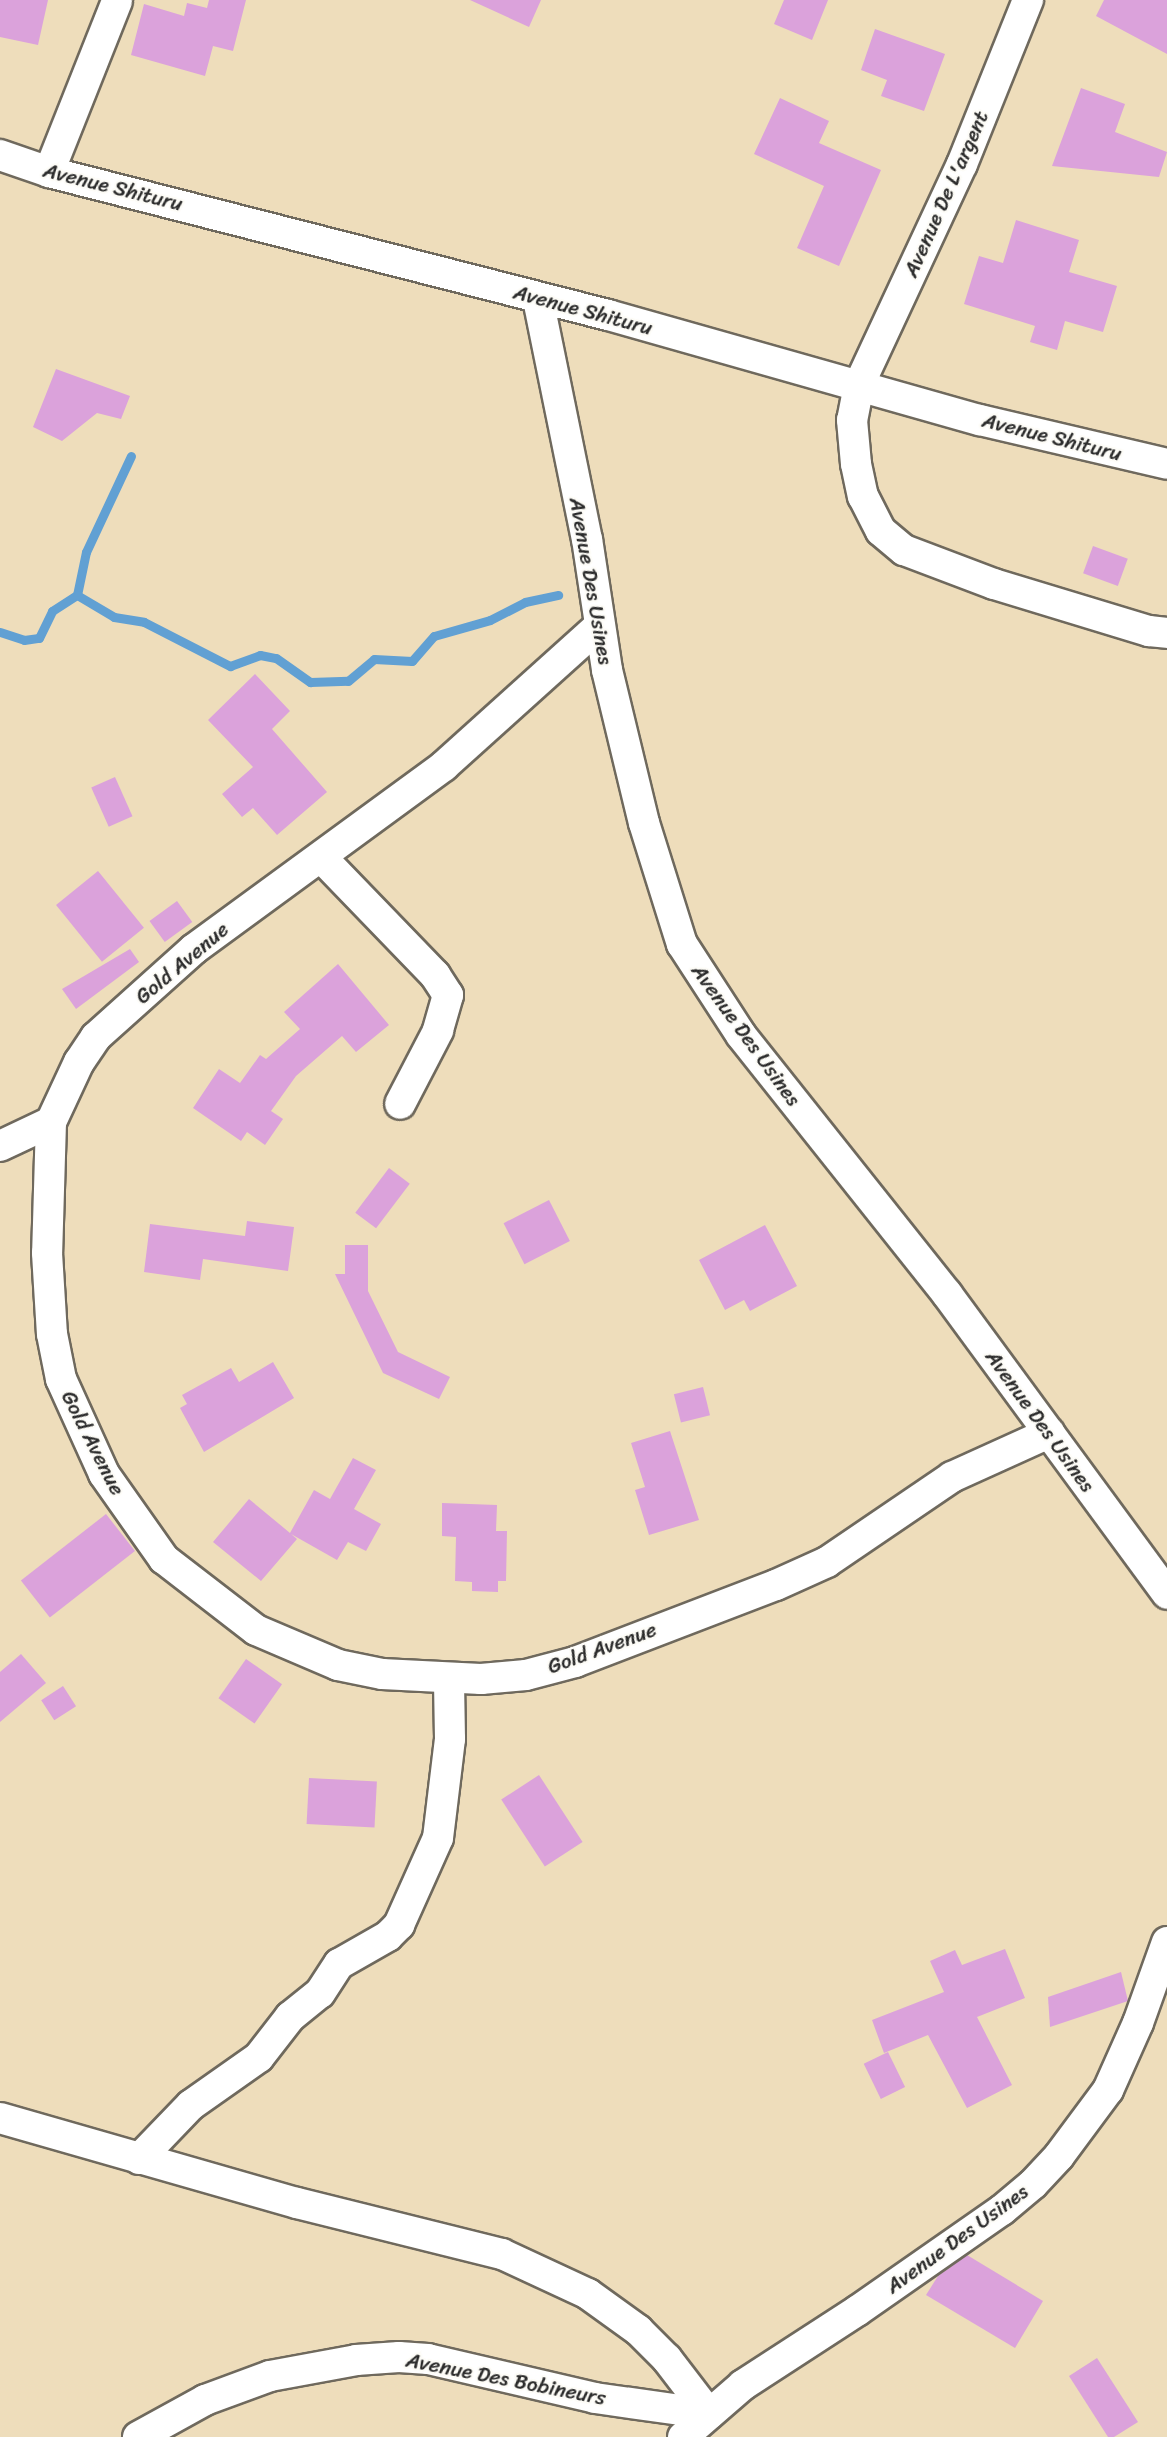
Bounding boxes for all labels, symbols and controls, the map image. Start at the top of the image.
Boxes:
street label: Avenue De L'argent [898,107,994,281]
street label: Avenue Shituru [41,158,185,216]
street label: Avenue Shituru [511,279,655,341]
street label: Avenue Shituru [980,408,1124,466]
street label: Avenue Des Usines [564,495,618,667]
street label: Gold Avenue [131,917,233,1009]
street label: Avenue Des Usines [686,958,806,1112]
street label: Avenue Des Usines [980,1344,1100,1498]
street label: Gold Avenue [56,1387,130,1499]
street label: Gold Avenue [544,1617,660,1679]
street label: Avenue Des Usines [880,2179,1034,2299]
street label: Avenue Des Bobineurs [404,2347,608,2411]

